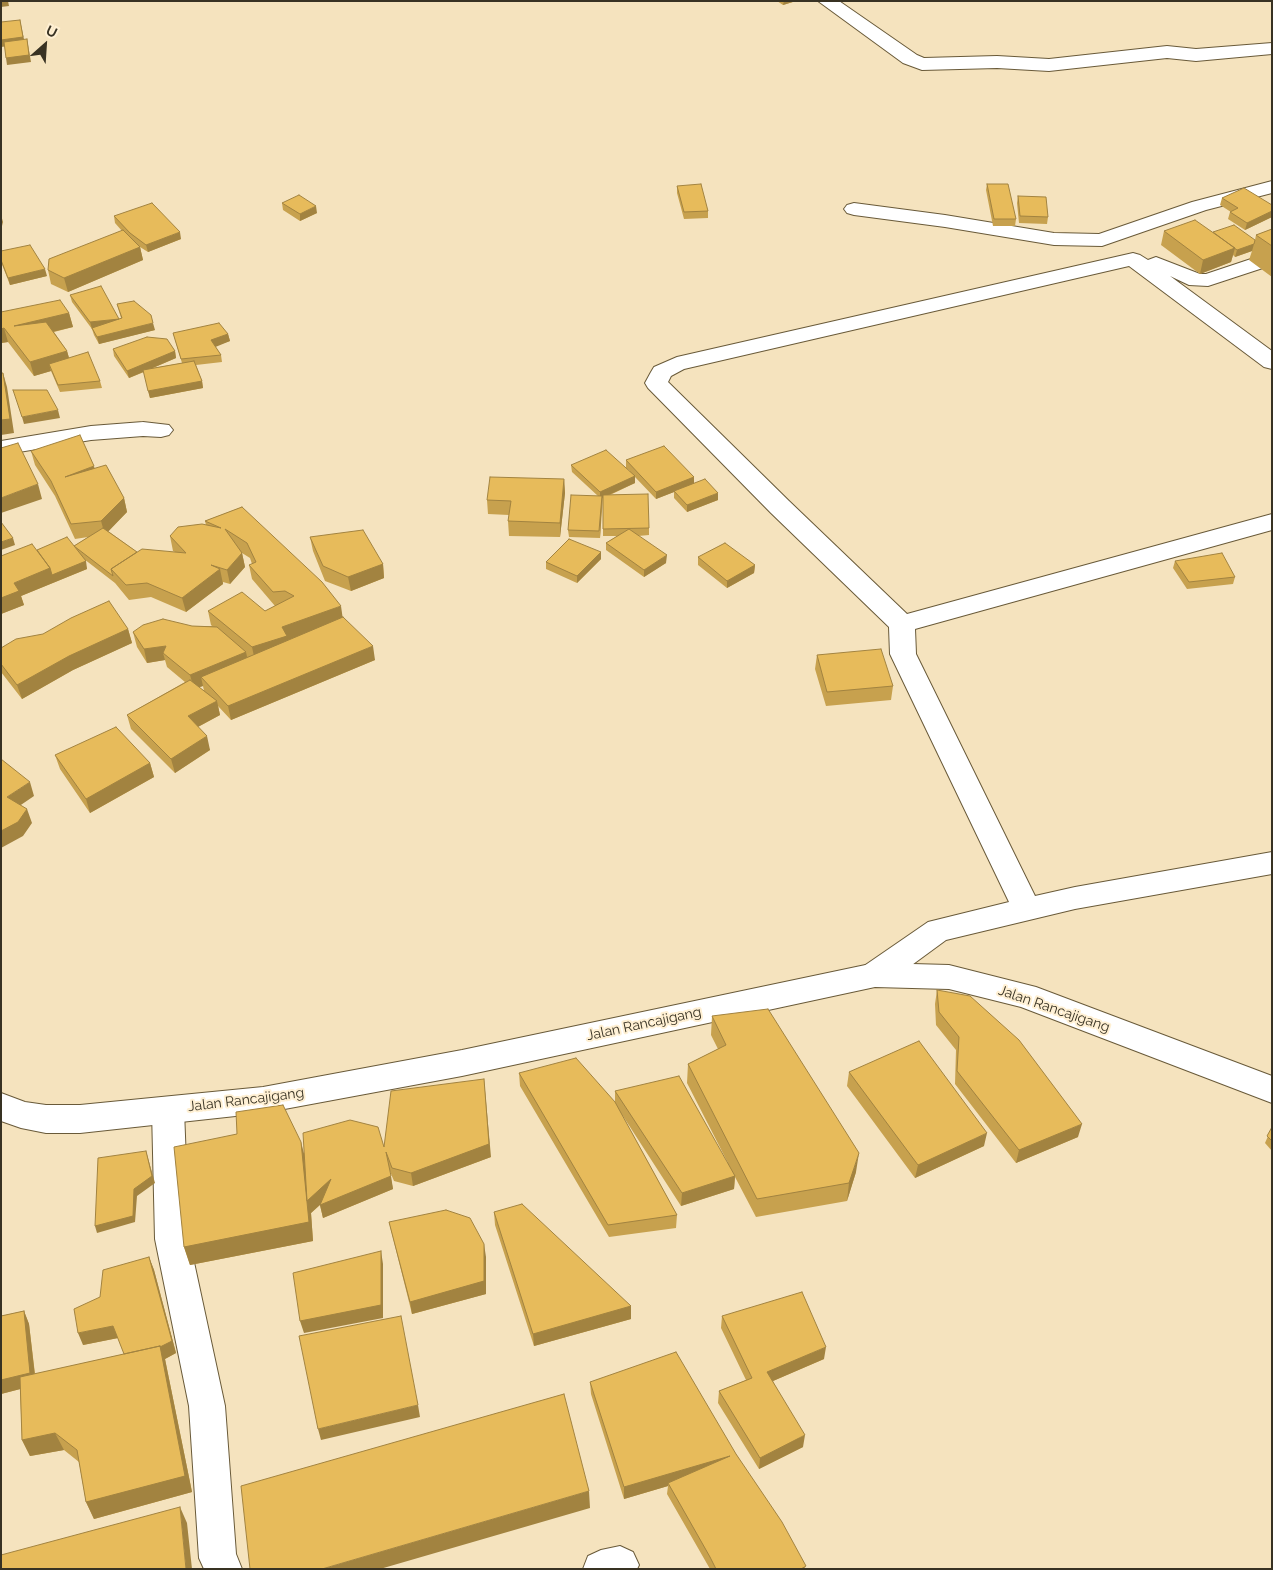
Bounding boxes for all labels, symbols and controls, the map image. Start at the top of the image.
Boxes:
north arrow [20,20,70,70]
text: U [43,22,60,41]
street label: Jalan Rancajigang [996,982,1112,1036]
street label: Jalan Rancajigang [585,1004,703,1044]
street label: Jalan Rancajigang [187,1085,305,1115]

